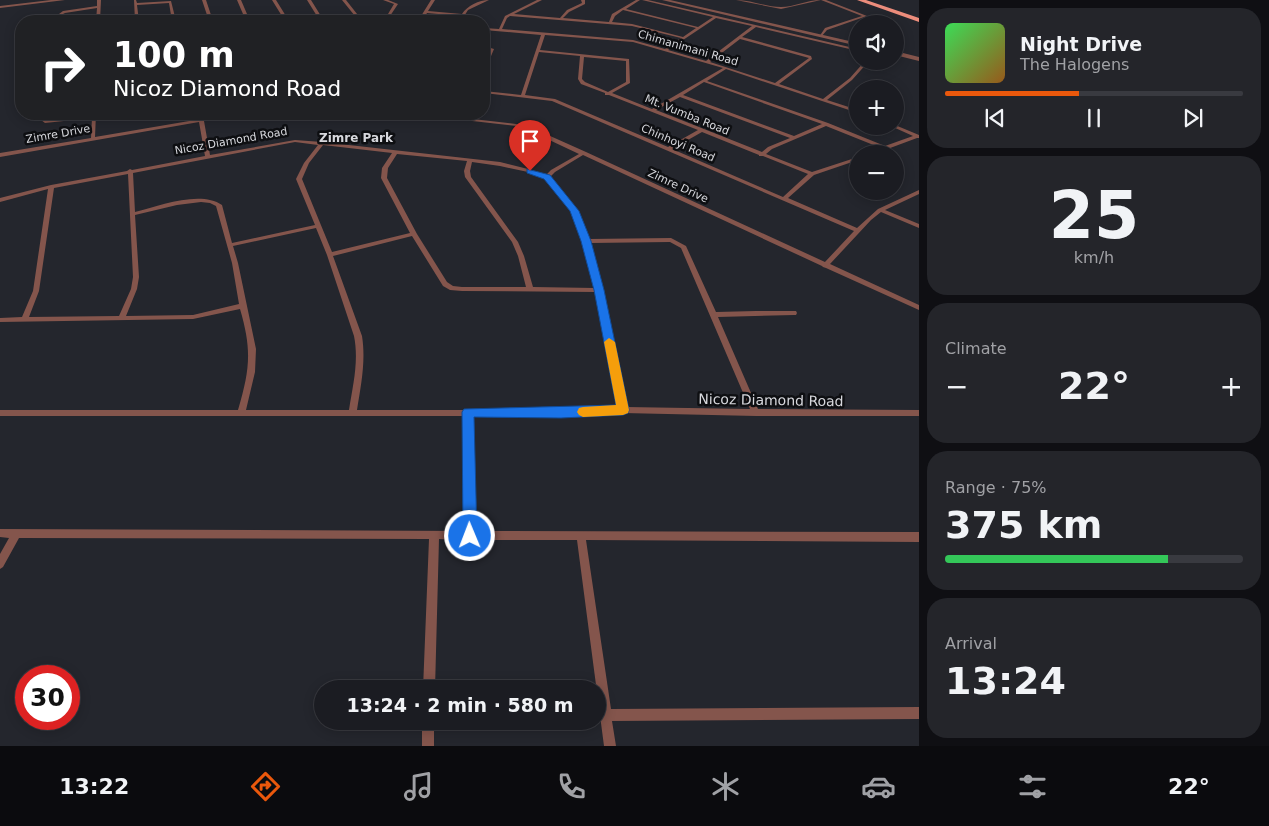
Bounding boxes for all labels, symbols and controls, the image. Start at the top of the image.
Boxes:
map controls [849,15,904,200]
button: sound [849,15,904,70]
street label: Chimanimani Road [636,27,740,69]
text: Night Drive [1020,33,1142,55]
icon: right [30,35,95,100]
text: 100 m [113,35,235,75]
text: The Halogens [1020,55,1129,74]
text: Nicoz Diamond Road [113,76,341,101]
button: + [849,80,904,135]
street label: Mt. Vumba Road [643,92,731,138]
icon: previous [981,104,1009,132]
icon: pause [1080,104,1108,132]
icon: next [1179,104,1207,132]
pin [509,120,551,171]
street label: Zimre Drive [25,122,91,146]
street label: Chinhoyi Road [639,122,717,164]
street label: Nicoz Diamond Road [174,125,288,157]
icon: arrive [516,127,544,155]
district label: Zimre Park [319,131,394,145]
button: − [849,145,904,200]
street label: Zimre Drive [646,166,710,206]
text: 25 [1049,178,1139,253]
text: km/h [1074,248,1114,267]
text: Climate [945,339,1007,358]
text: 22° [1058,364,1130,408]
text: − [945,370,968,403]
text: + [1220,370,1243,403]
street label: Nicoz Diamond Road [698,391,844,409]
text: Range · 75% [945,478,1047,497]
text: 375 km [945,503,1102,547]
position arrow [443,509,495,561]
text: Arrival [945,634,997,653]
text: 13:24 [945,659,1066,703]
speed limit sign: 30 [15,665,80,730]
text: 13:24 · 2 min · 580 m [346,694,574,716]
icon: directions [248,769,283,804]
icon: music [401,769,436,804]
icon: phone [554,769,589,804]
icon: climate [708,769,743,804]
icon: car [861,769,896,804]
icon: filters [1015,769,1050,804]
text: 13:22 [59,774,129,799]
text: 22° [1168,774,1210,799]

